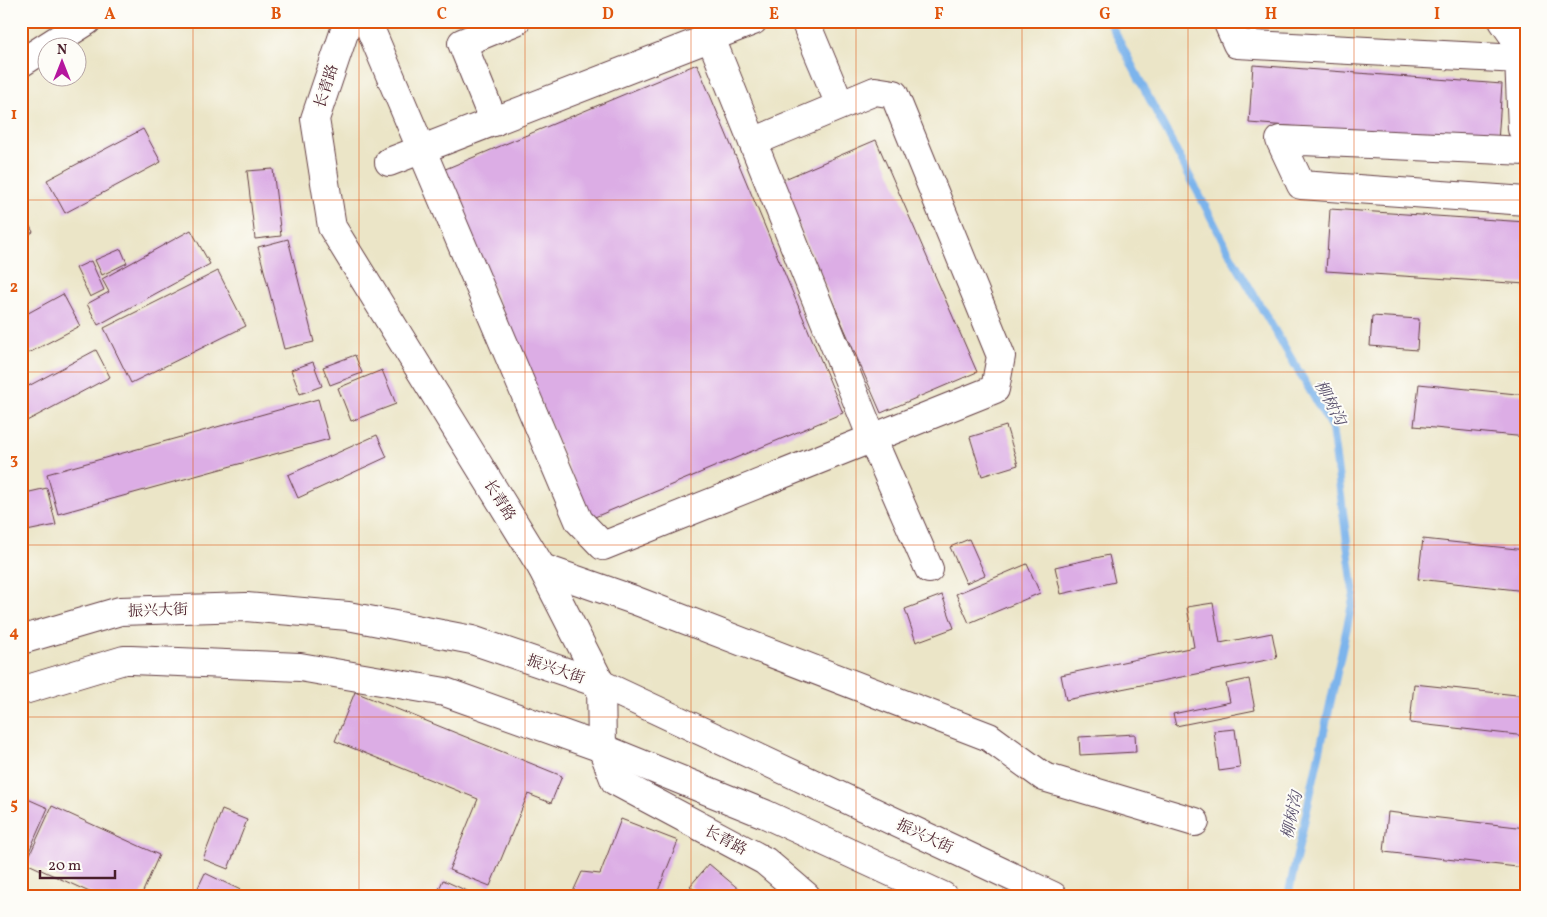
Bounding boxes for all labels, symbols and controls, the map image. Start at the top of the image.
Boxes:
text: A [104,4,116,26]
text: B [271,4,282,26]
text: C [437,4,447,26]
text: D [602,4,614,26]
text: E [769,4,779,26]
text: F [934,4,944,26]
text: G [1099,4,1111,26]
text: H [1265,4,1277,26]
text: I [1434,4,1440,26]
north arrow [38,38,88,88]
text: N [57,41,67,60]
street label: 长青路 [310,62,344,111]
text: 1 [11,104,17,126]
text: 2 [10,277,18,299]
water label: 柳树沟 [1308,377,1352,432]
text: 3 [10,449,18,471]
street label: 长青路 [478,476,520,525]
street label: 振兴大街 [128,600,188,623]
text: 4 [9,622,19,644]
street label: 振兴大街 [524,651,587,690]
water label: 柳树沟 [1277,787,1309,841]
text: 5 [10,794,18,816]
street label: 振兴大街 [893,815,956,860]
street label: 长青路 [700,821,750,861]
scale bar [40,847,115,879]
text: 20 m [48,856,81,877]

